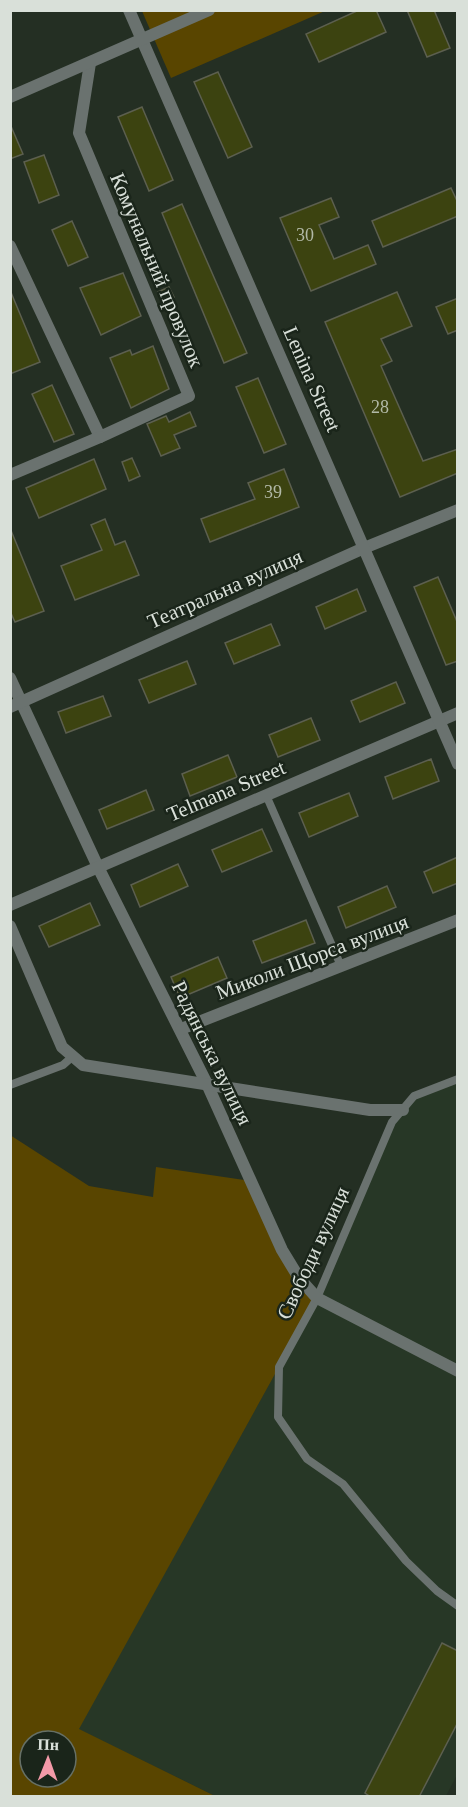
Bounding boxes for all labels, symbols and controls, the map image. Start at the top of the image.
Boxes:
street label: Комунальний провулок [105,169,209,372]
house number: 30 [296,225,314,245]
street label: Lenina Street [278,323,346,435]
house number: 28 [371,397,389,417]
house number: 39 [264,482,282,502]
street label: Театральна вулиця [144,544,307,634]
street label: Telmana Street [163,755,289,827]
street label: Миколи Щорса вулиця [212,909,412,1005]
street label: Радянська вулиця [167,977,257,1129]
street label: Свободи вулиця [272,1183,354,1323]
north arrow [18,1729,78,1789]
text: Пн [37,1736,59,1753]

